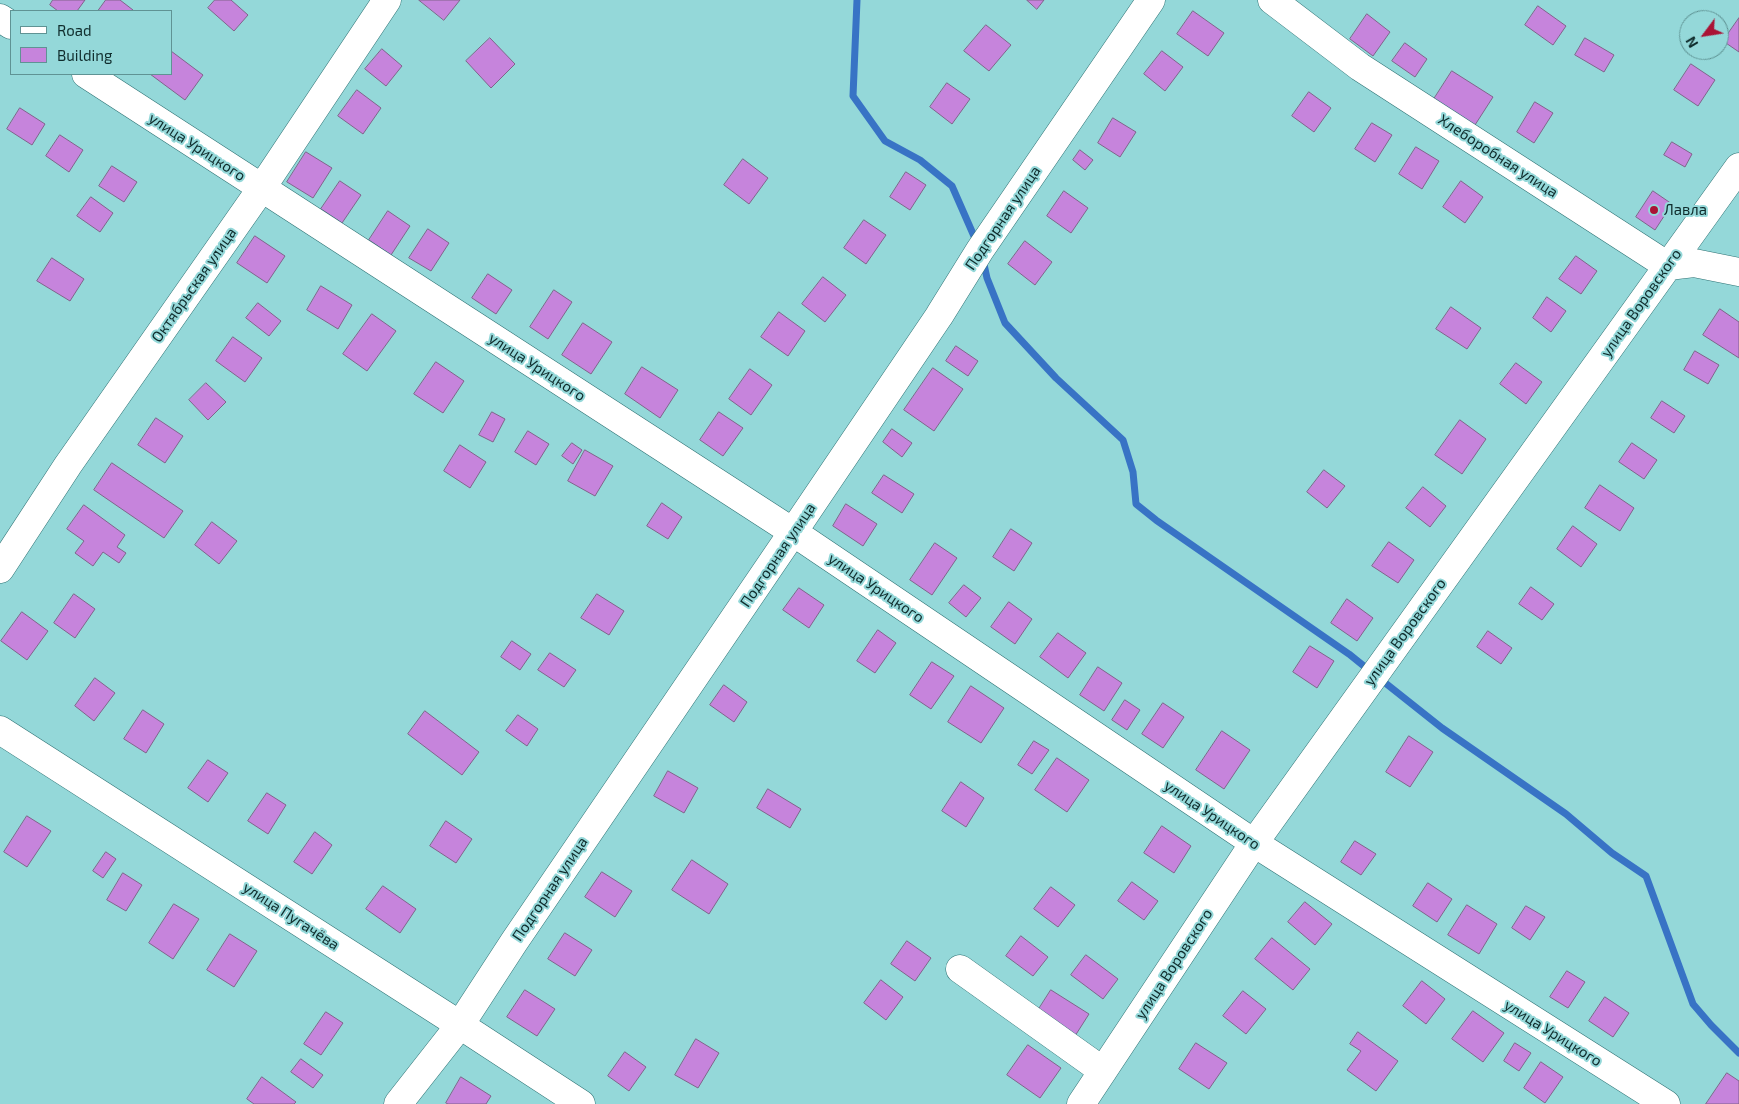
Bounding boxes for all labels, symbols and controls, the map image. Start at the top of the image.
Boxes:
legend [10,10,172,75]
north arrow [1679,10,1729,60]
text: Road [57,21,92,39]
text: N [1682,34,1701,51]
text: Building [57,46,112,64]
street label: улица Урицкого [145,109,249,185]
street label: Хлеборобная улица [1435,111,1561,201]
street label: Подгорная улица [962,163,1044,273]
place label: Лавла [1664,201,1707,219]
marker: Лавла [1648,204,1660,216]
street label: Октябрьская улица [148,224,240,346]
street label: улица Воровского [1597,245,1685,361]
street label: улица Урицкого [485,329,589,405]
street label: Подгорная улица [737,500,819,610]
street label: улица Урицкого [825,549,927,627]
street label: улица Воровского [1360,575,1450,689]
street label: улица Урицкого [1161,776,1263,854]
street label: Подгорная улица [509,834,591,944]
street label: улица Пугачёва [239,878,343,954]
street label: улица Воровского [1132,905,1216,1023]
street label: улица Урицкого [1501,996,1605,1070]

